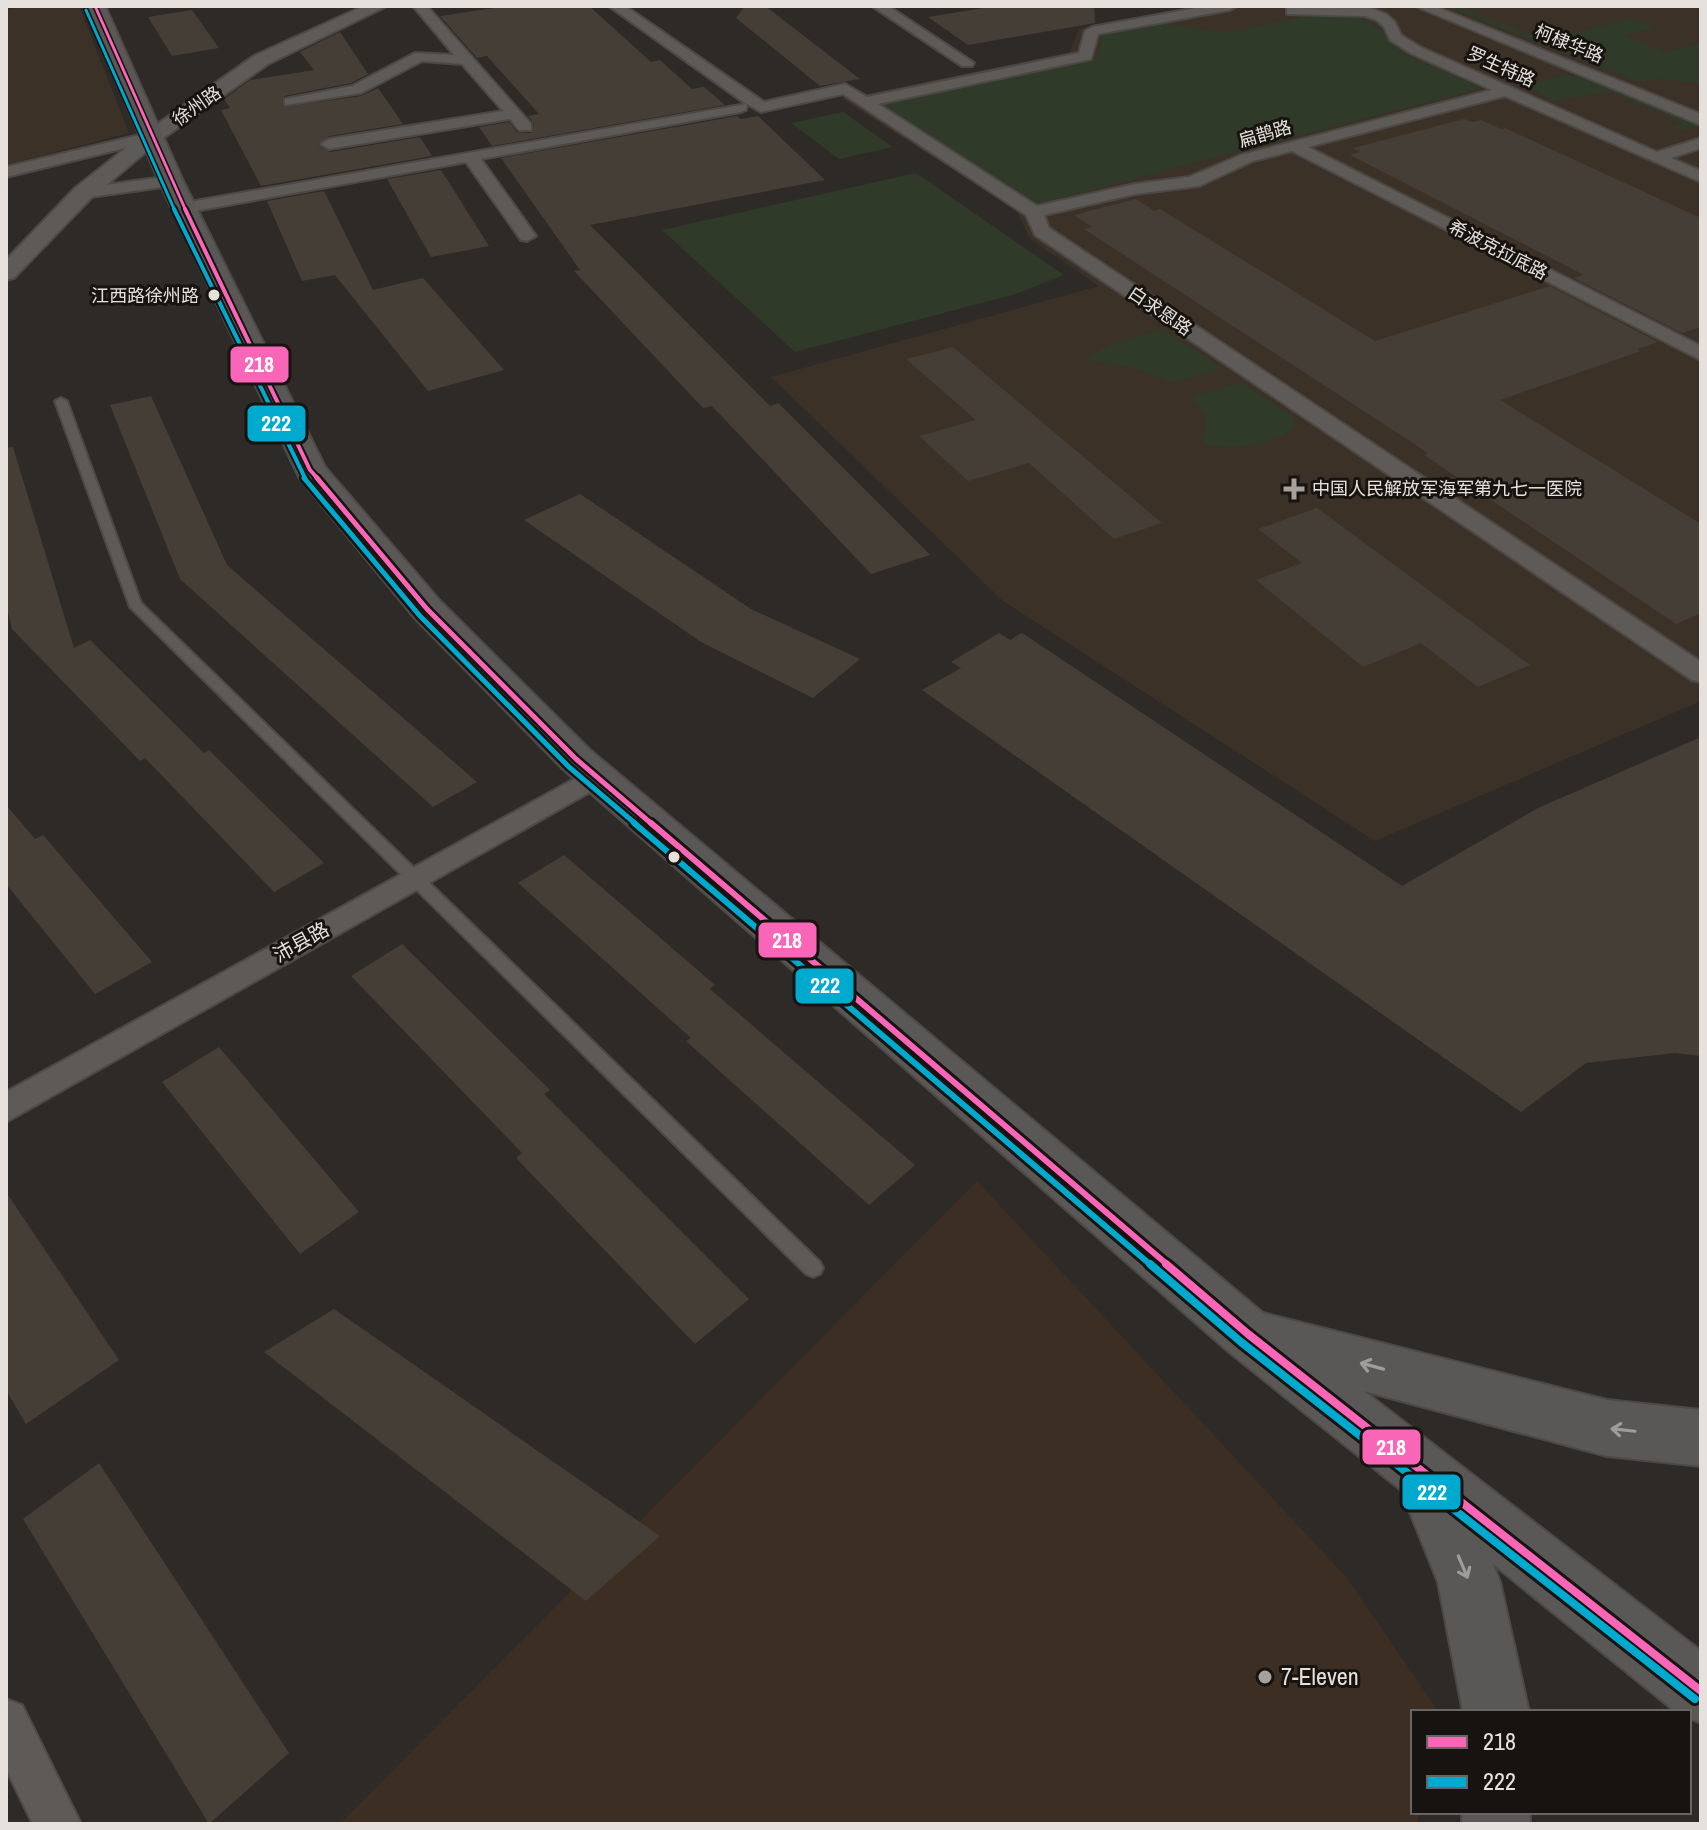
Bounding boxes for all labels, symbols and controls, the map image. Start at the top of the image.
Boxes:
street label: 柯棣华路 [1531,18,1607,69]
street label: 罗生特路 [1463,40,1539,93]
street label: 徐州路 [167,80,226,131]
street label: 扁鹊路 [1235,114,1294,153]
street label: 希波克拉底路 [1444,214,1552,285]
street label: 白求恩路 [1123,280,1197,341]
place label: 江西路徐州路 [91,283,199,308]
marker: 江西路徐州路 [206,287,222,303]
line badge: 218 [229,345,290,384]
text: 218 [244,349,274,379]
line badge: 222 [246,404,307,443]
text: 222 [261,408,291,438]
place label: 中国人民解放军海军第九七一医院 [1312,476,1582,501]
marker: 中国人民解放军海军第九七一医院 [1283,478,1305,500]
unlabelled marker [666,849,682,865]
street label: 沛县路 [268,915,334,968]
line badge: 218 [757,921,818,959]
text: 218 [772,925,802,955]
line badge: 222 [794,967,855,1005]
text: 222 [810,970,840,1000]
one-way arrow [1359,1358,1385,1373]
one-way arrow [1611,1423,1637,1438]
line badge: 218 [1361,1428,1422,1466]
text: 218 [1376,1432,1406,1462]
line badge: 222 [1401,1473,1462,1511]
text: 222 [1417,1477,1447,1507]
one-way arrow [1456,1555,1471,1579]
place label: 7-Eleven [1281,1660,1359,1692]
marker: 7-Eleven [1256,1668,1274,1686]
legend [1411,1710,1691,1814]
text: 218 [1483,1725,1516,1757]
text: 222 [1483,1765,1516,1797]

